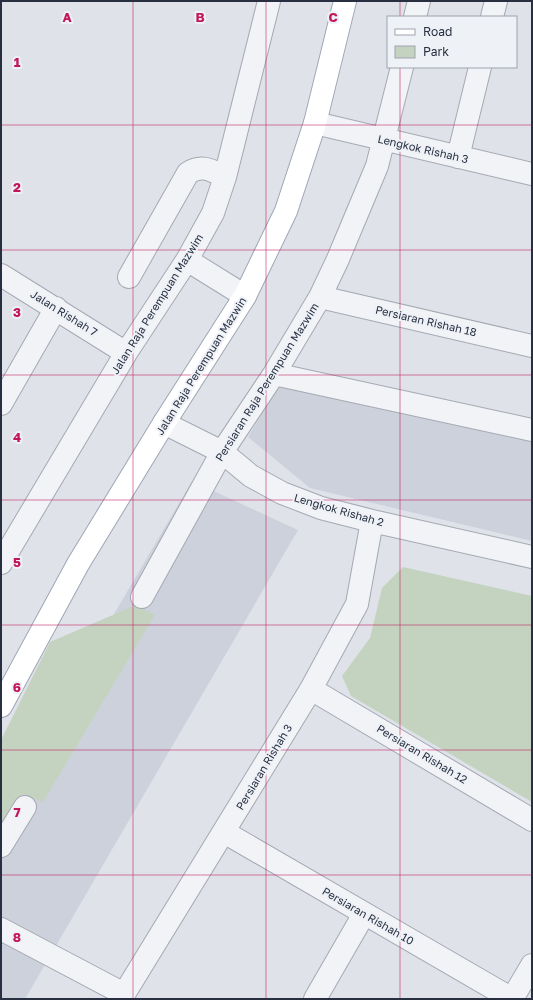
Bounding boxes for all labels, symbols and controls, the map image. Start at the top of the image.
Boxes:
text: A [62,9,72,25]
text: B [195,9,205,25]
text: C [328,9,338,25]
legend [387,16,517,68]
text: Road [423,24,452,39]
text: Park [423,44,449,59]
text: 1 [14,54,21,70]
street label: Lengkok Rishah 3 [376,132,470,165]
text: 2 [13,179,21,195]
street label: Jalan Raja Perempuan Mazwim [108,231,205,376]
street label: Jalan Rishah 7 [29,287,100,338]
street label: Jalan Raja Perempuan Mazwin [153,294,248,437]
street label: Persiaran Raja Perempuan Mazwim [212,300,321,463]
street label: Persiaran Rishah 18 [374,303,478,339]
text: 3 [13,304,21,320]
text: 4 [13,429,21,445]
street label: Lengkok Rishah 2 [293,490,386,529]
text: 5 [13,554,21,570]
text: 6 [13,679,21,695]
street label: Persiaran Rishah 3 [233,721,294,812]
street label: Persiaran Rishah 12 [375,721,470,786]
text: 7 [13,804,21,820]
street label: Persiaran Rishah 10 [320,884,417,947]
text: 8 [13,929,21,945]

